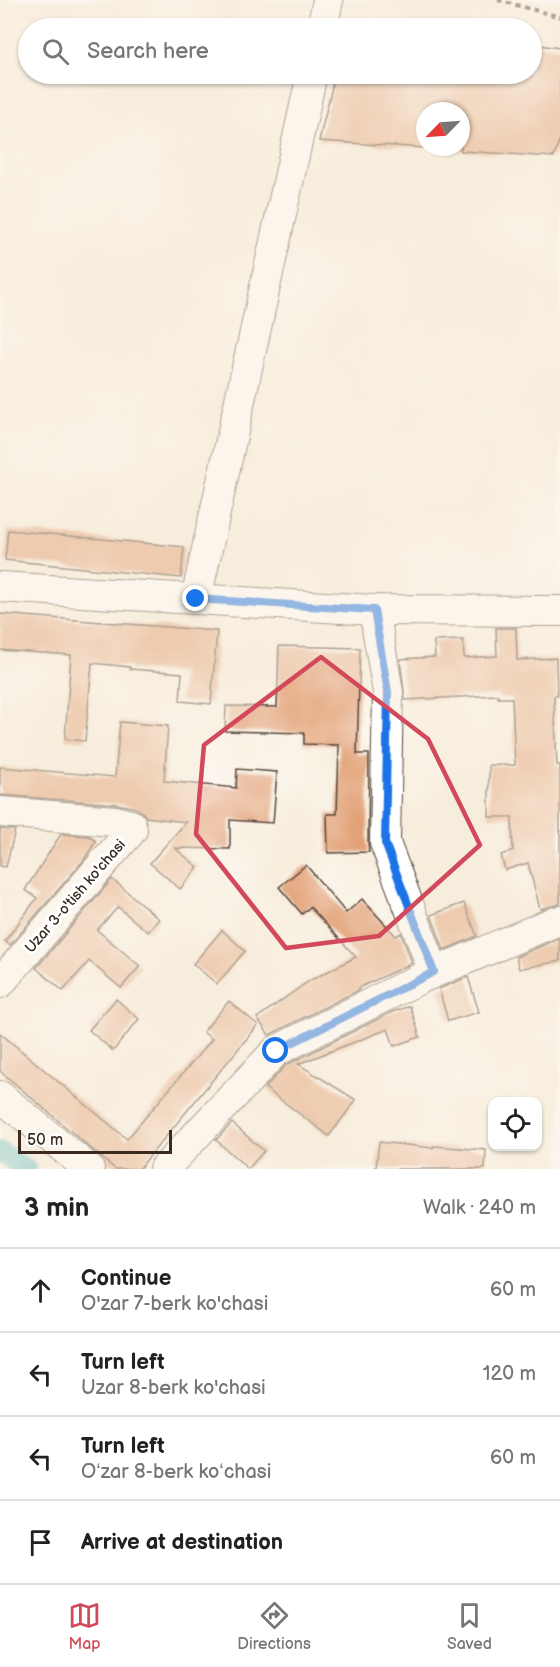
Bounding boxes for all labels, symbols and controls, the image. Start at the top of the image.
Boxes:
search box [18,18,542,84]
icon: search [39,35,72,68]
text: Search here [87,38,209,65]
north arrow [416,102,470,156]
route end [182,585,208,611]
street label: Uzar 3-o'tish ko'chasi [21,836,130,957]
route start [262,1037,288,1063]
map controls [488,1097,542,1151]
button: locate [488,1097,542,1151]
scale bar [18,1127,172,1154]
text: 50 m [27,1131,63,1150]
text: 3 min [24,1193,89,1224]
text: Walk · 240 m [423,1196,536,1220]
text: Continue [81,1265,171,1292]
icon: ahead [24,1274,57,1307]
text: 60 m [490,1278,536,1302]
text: O'zar 7-berk ko'chasi [81,1292,268,1316]
text: Turn left [81,1349,165,1376]
icon: left [24,1358,57,1391]
text: 120 m [483,1362,536,1386]
text: Uzar 8-berk ko'chasi [81,1376,266,1400]
text: Turn left [81,1433,165,1460]
icon: left [24,1442,57,1475]
text: 60 m [490,1446,536,1470]
text: Oʻzar 8-berk koʻchasi [81,1460,271,1484]
icon: arrive [24,1526,57,1559]
text: Arrive at destination [81,1529,283,1556]
tab: Map [68,1599,101,1654]
tab: Directions [237,1599,311,1654]
tab: Saved [447,1599,492,1654]

